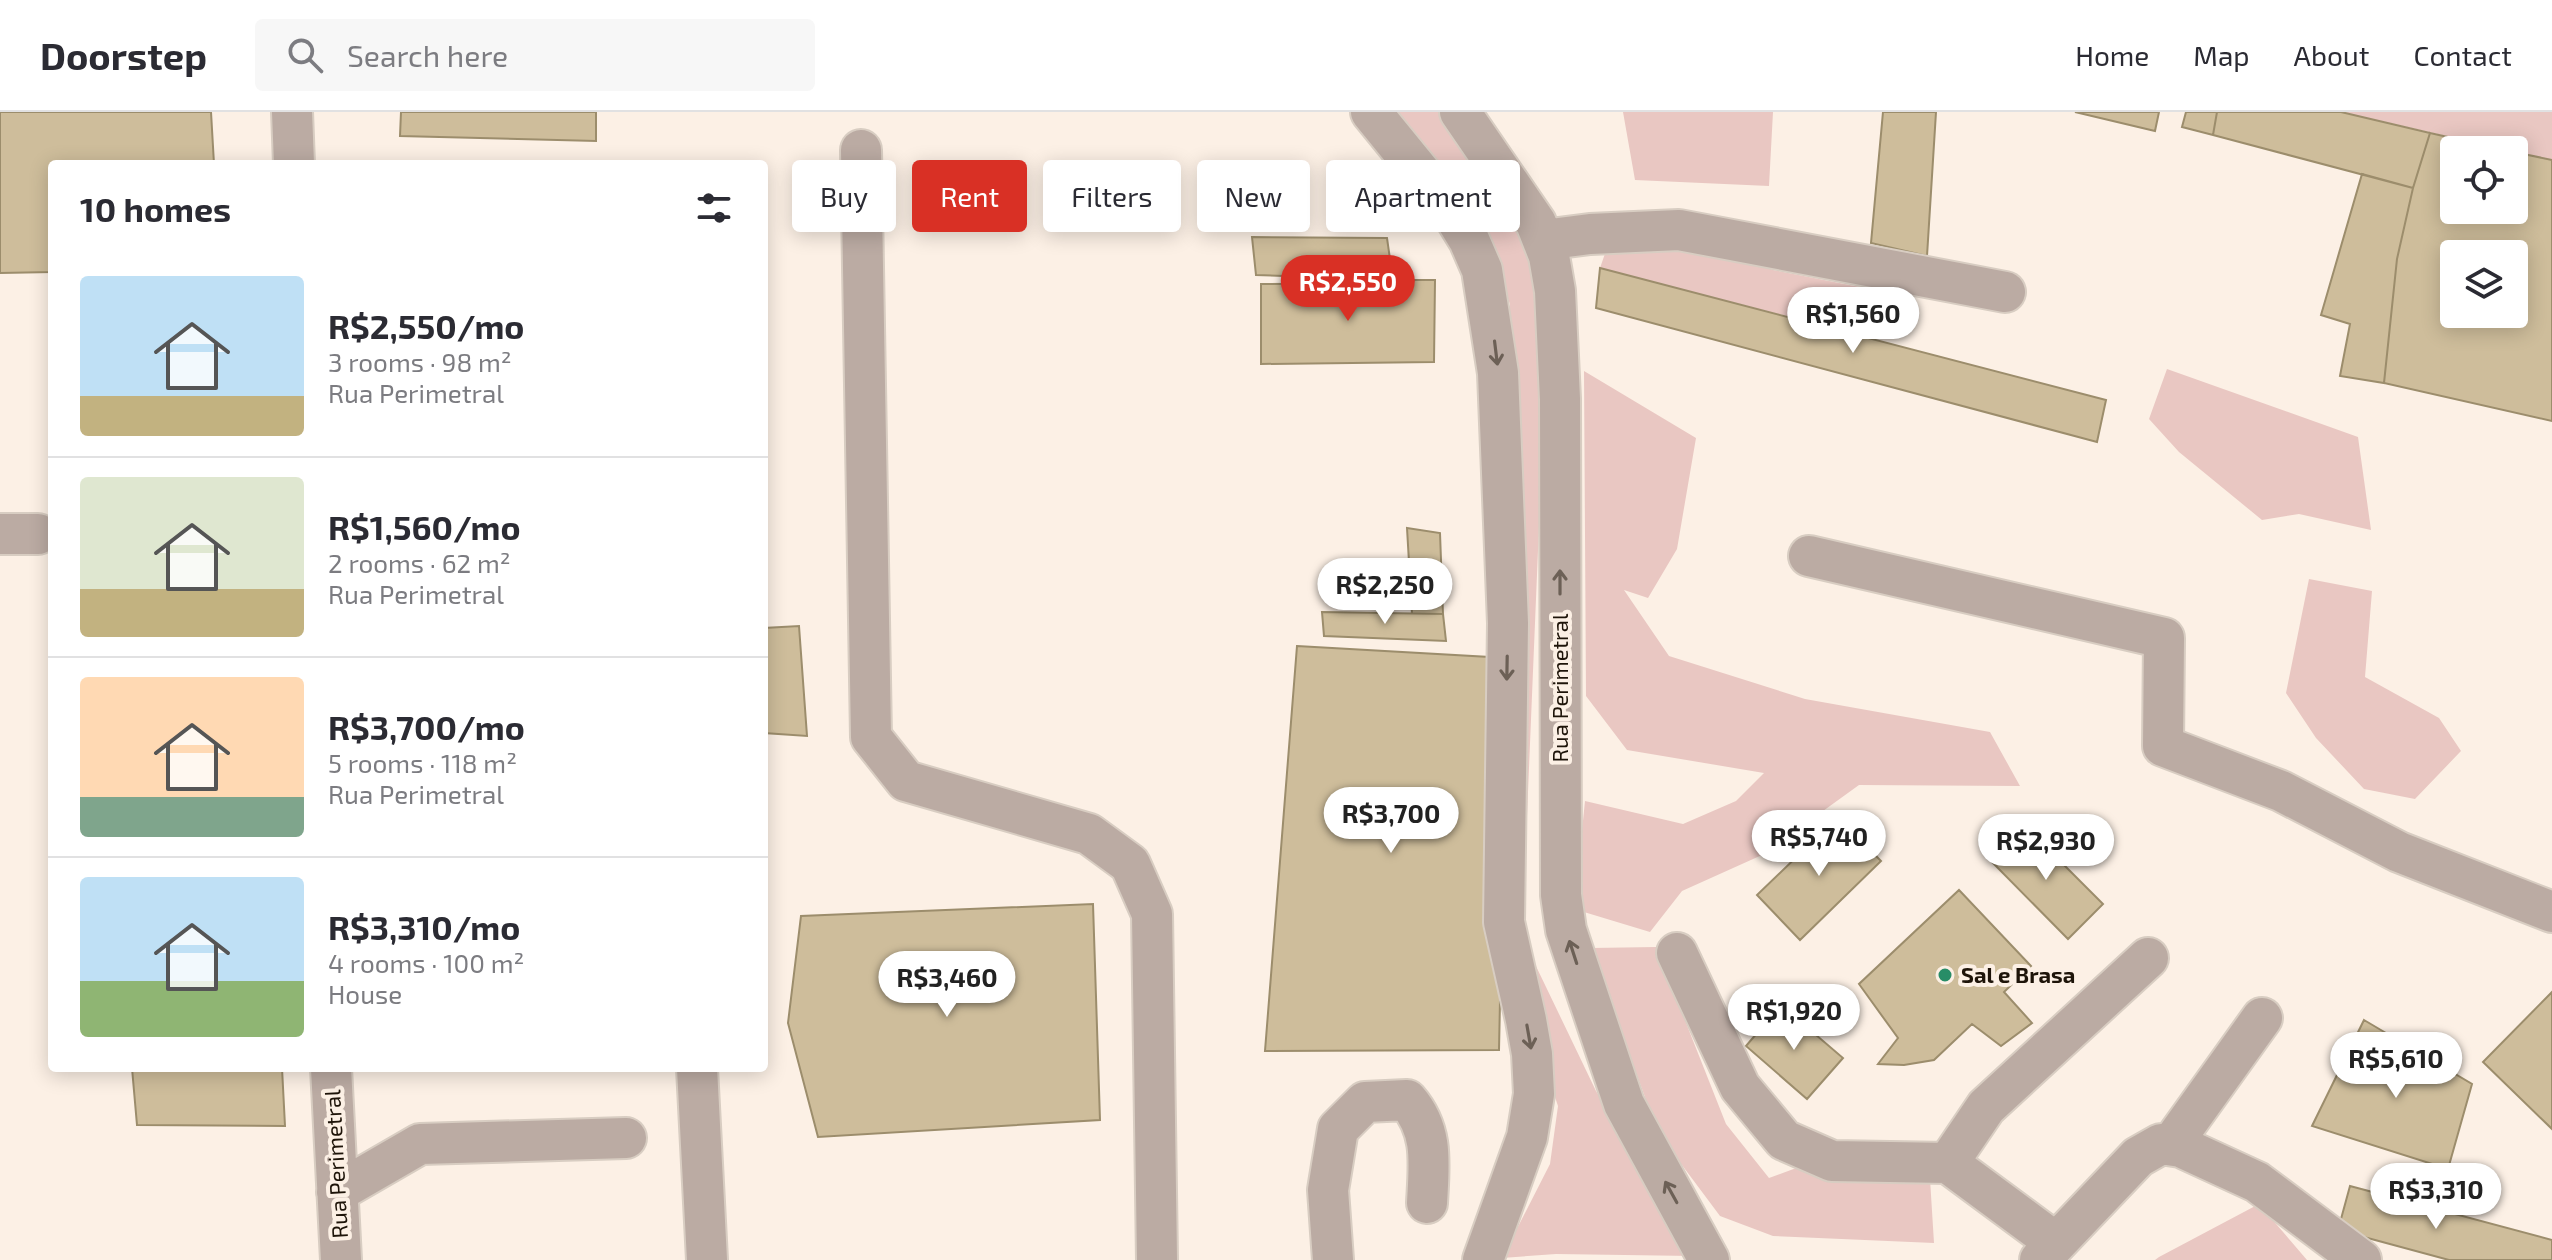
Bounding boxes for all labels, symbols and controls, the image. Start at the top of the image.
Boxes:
search box [255,19,815,91]
text: Doorstep [40,32,207,78]
icon: search [283,33,327,77]
text: Search here [347,37,508,73]
text: Home [2075,38,2149,72]
text: Map [2193,38,2250,72]
text: About [2294,38,2369,72]
text: Contact [2413,38,2512,72]
map controls [2440,136,2528,328]
button: locate [2440,136,2528,224]
chip: Buy [792,160,896,232]
chip: Rent [912,160,1027,232]
chip: Filters [1043,160,1181,232]
chip: New [1197,160,1310,232]
chip: Apartment [1326,160,1520,232]
icon: filters [692,186,736,230]
text: 10 homes [80,188,231,229]
button: layers [2440,240,2528,328]
pin: R$2,550 [1274,255,1422,323]
text: R$2,550 [1299,265,1397,296]
pin: R$1,560 [1779,287,1927,355]
text: R$1,560 [1805,297,1901,328]
text: R$2,550/mo [328,305,524,346]
icon: home [144,308,240,404]
one-way arrow [1489,339,1504,365]
text: 3 rooms · 98 m² [328,346,512,377]
text: Rua Perimetral [328,377,504,408]
text: R$1,560/mo [328,506,521,547]
icon: home [144,509,240,605]
text: 2 rooms · 62 m² [328,547,511,578]
pin: R$2,250 [1311,558,1459,626]
text: R$2,250 [1335,568,1435,599]
one-way arrow [1552,569,1568,596]
text: Rua Perimetral [328,578,504,609]
street label: Rua Perimetral [1546,613,1572,762]
one-way arrow [1499,654,1515,681]
text: R$3,700/mo [328,706,525,747]
icon: home [144,709,240,805]
text: 5 rooms · 118 m² [328,747,517,778]
text: Rua Perimetral [328,778,504,809]
pin: R$3,700 [1317,787,1465,855]
text: R$3,700 [1342,797,1440,828]
pin: R$5,740 [1745,810,1893,878]
pin: R$2,930 [1972,814,2120,882]
text: R$5,740 [1770,820,1868,851]
text: R$2,930 [1996,824,2096,855]
text: R$3,310/mo [328,906,520,947]
icon: home [144,909,240,1005]
one-way arrow [1564,940,1579,965]
text: 4 rooms · 100 m² [328,947,524,978]
pin: R$3,460 [873,951,1021,1019]
text: R$3,460 [896,961,998,992]
place label: Sal e Brasa [1961,961,2075,987]
marker: Sal e Brasa [1936,966,1954,984]
text: House [328,978,402,1009]
pin: R$1,920 [1720,984,1868,1052]
text: R$1,920 [1746,994,1842,1025]
one-way arrow [1523,1024,1538,1050]
pin: R$5,610 [2322,1032,2470,1100]
text: R$5,610 [2348,1042,2444,1073]
street label: Rua Perimetral [318,1089,352,1239]
pin: R$3,310 [2362,1163,2510,1231]
text: R$3,310 [2388,1173,2484,1204]
one-way arrow [1663,1181,1679,1204]

